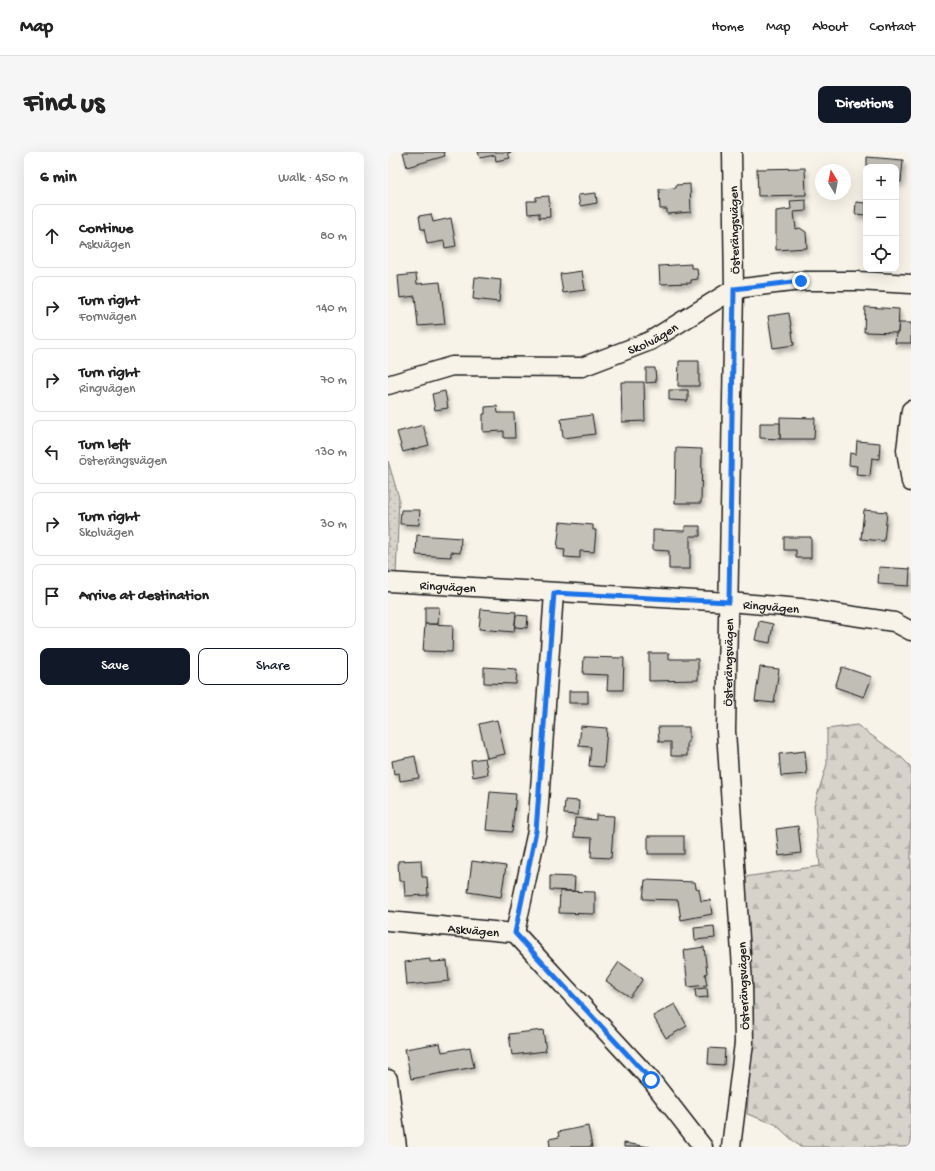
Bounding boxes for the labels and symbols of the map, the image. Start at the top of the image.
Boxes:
north arrow [815,164,851,200]
street label: Österängsvägen [727,185,744,274]
route end [792,272,810,290]
street label: Skolvägen [626,320,682,359]
street label: Ringvägen [419,579,477,597]
street label: Ringvägen [742,598,801,618]
street label: Österängsvägen [721,617,738,707]
street label: Askvägen [447,922,501,942]
street label: Österängsvägen [735,941,754,1030]
route start [642,1071,660,1089]

